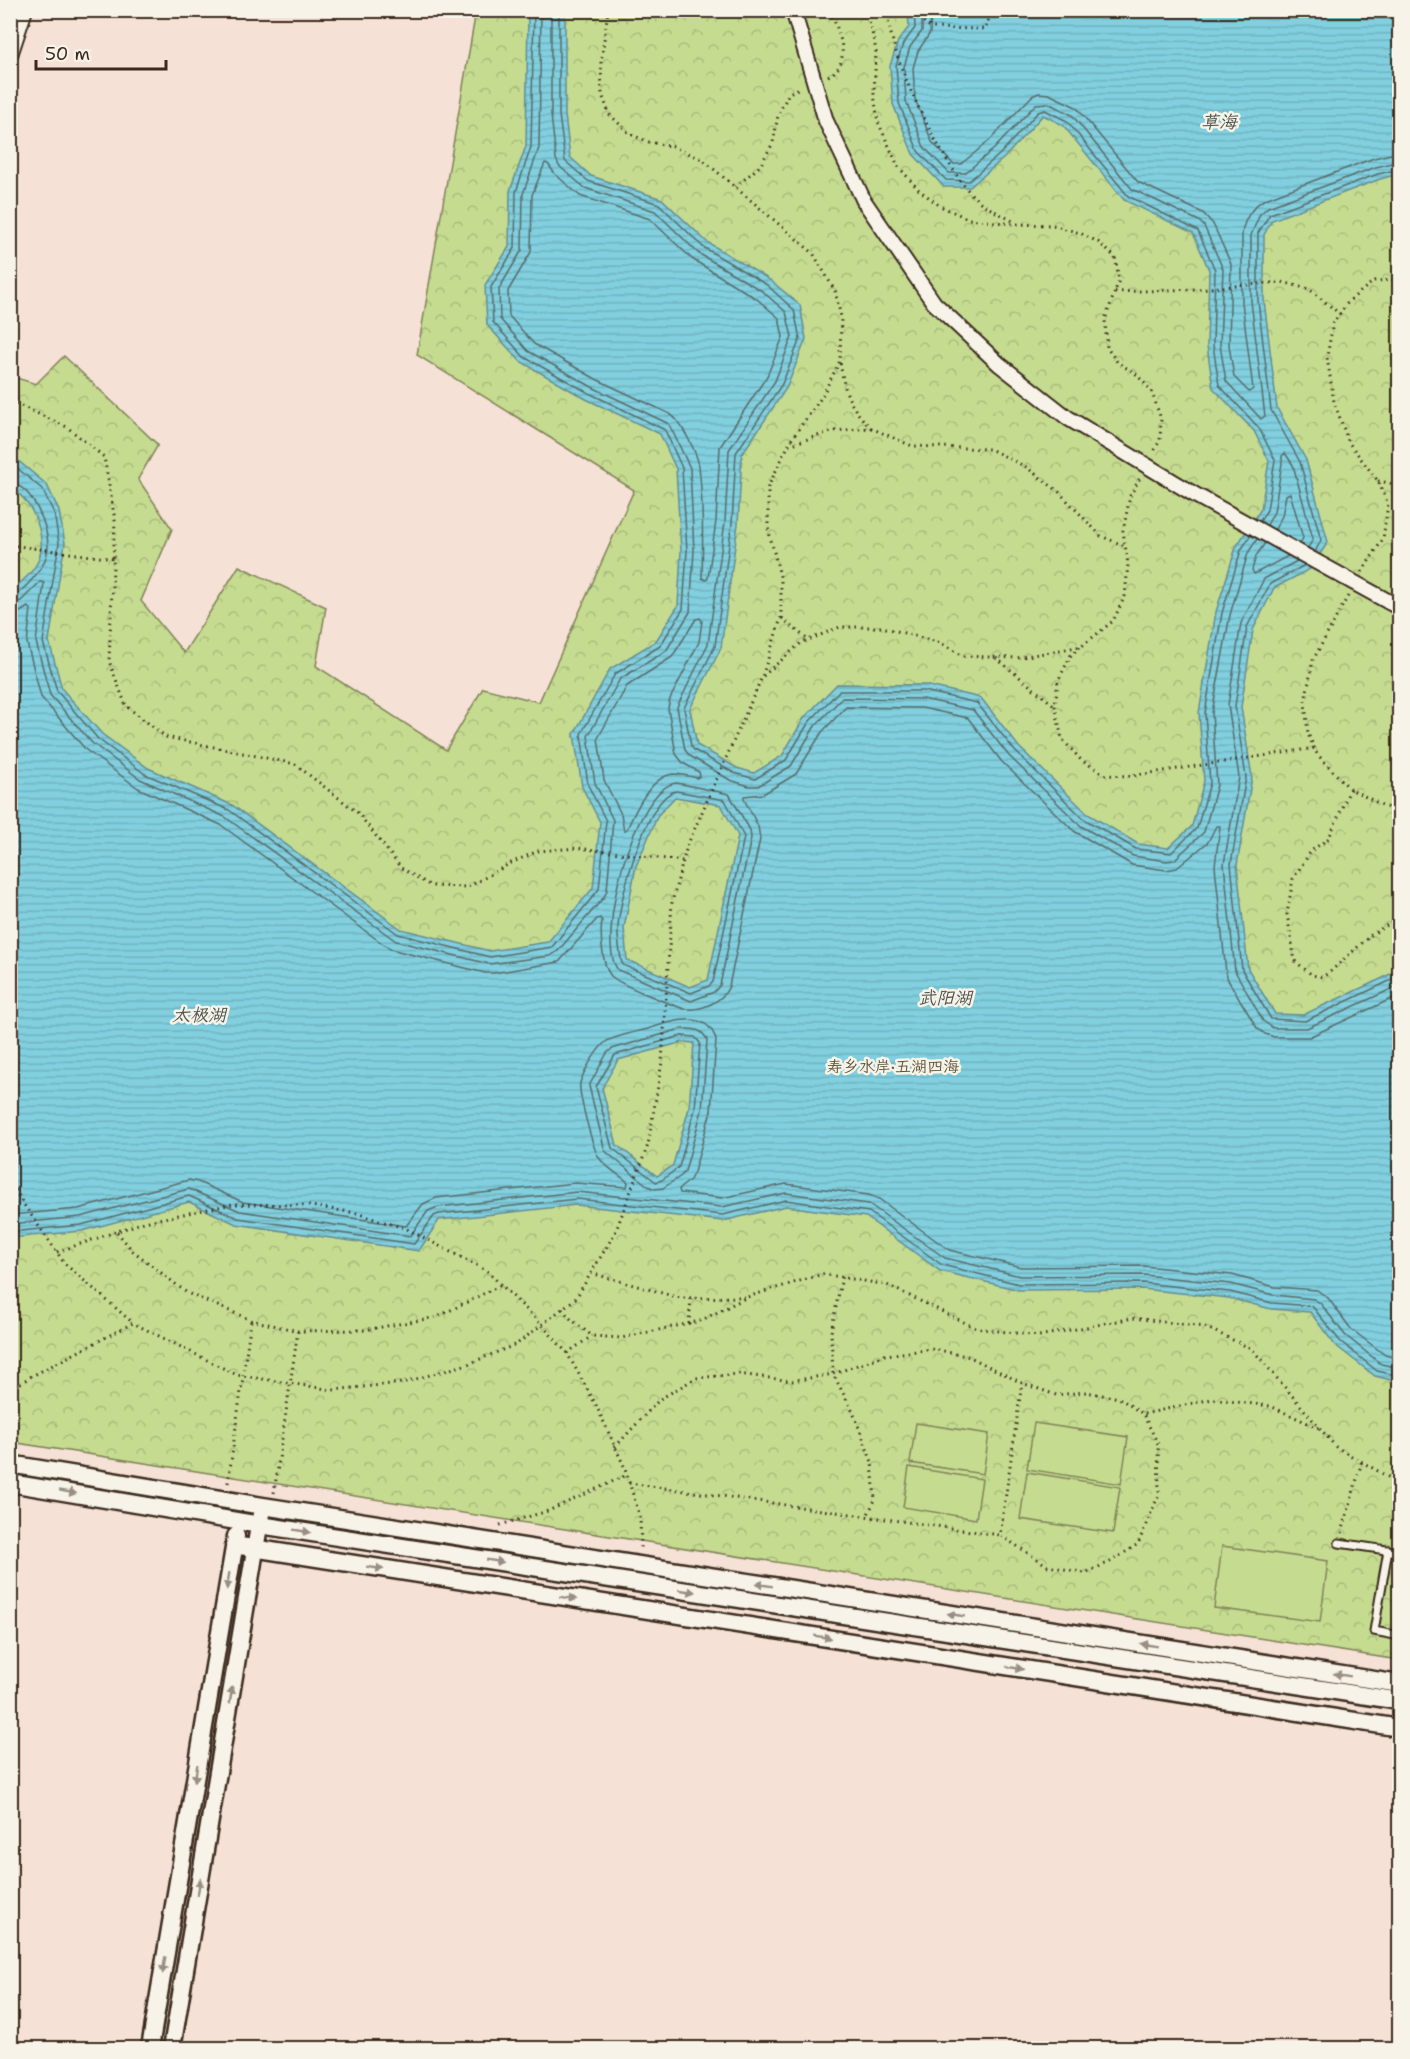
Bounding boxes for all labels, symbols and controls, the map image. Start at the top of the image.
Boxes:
scale bar [36,33,166,71]
text: 50 m [45,42,90,66]
water label: 草海 [1201,110,1239,134]
water label: 武阳湖 [918,986,974,1010]
water label: 太极湖 [172,1003,228,1027]
park label: 寿乡水岸·五湖四海 [827,1056,959,1077]
one-way arrow [59,1488,78,1497]
one-way arrow [293,1527,312,1536]
one-way arrow [485,1557,504,1566]
one-way arrow [366,1563,385,1572]
one-way arrow [224,1571,233,1590]
one-way arrow [754,1580,773,1589]
one-way arrow [678,1587,697,1596]
one-way arrow [558,1593,577,1602]
one-way arrow [947,1610,966,1619]
one-way arrow [813,1633,832,1642]
one-way arrow [1139,1640,1158,1649]
one-way arrow [1006,1663,1025,1672]
one-way arrow [1332,1671,1351,1680]
one-way arrow [227,1685,236,1704]
one-way arrow [192,1764,201,1783]
one-way arrow [195,1878,204,1897]
one-way arrow [160,1956,169,1975]

